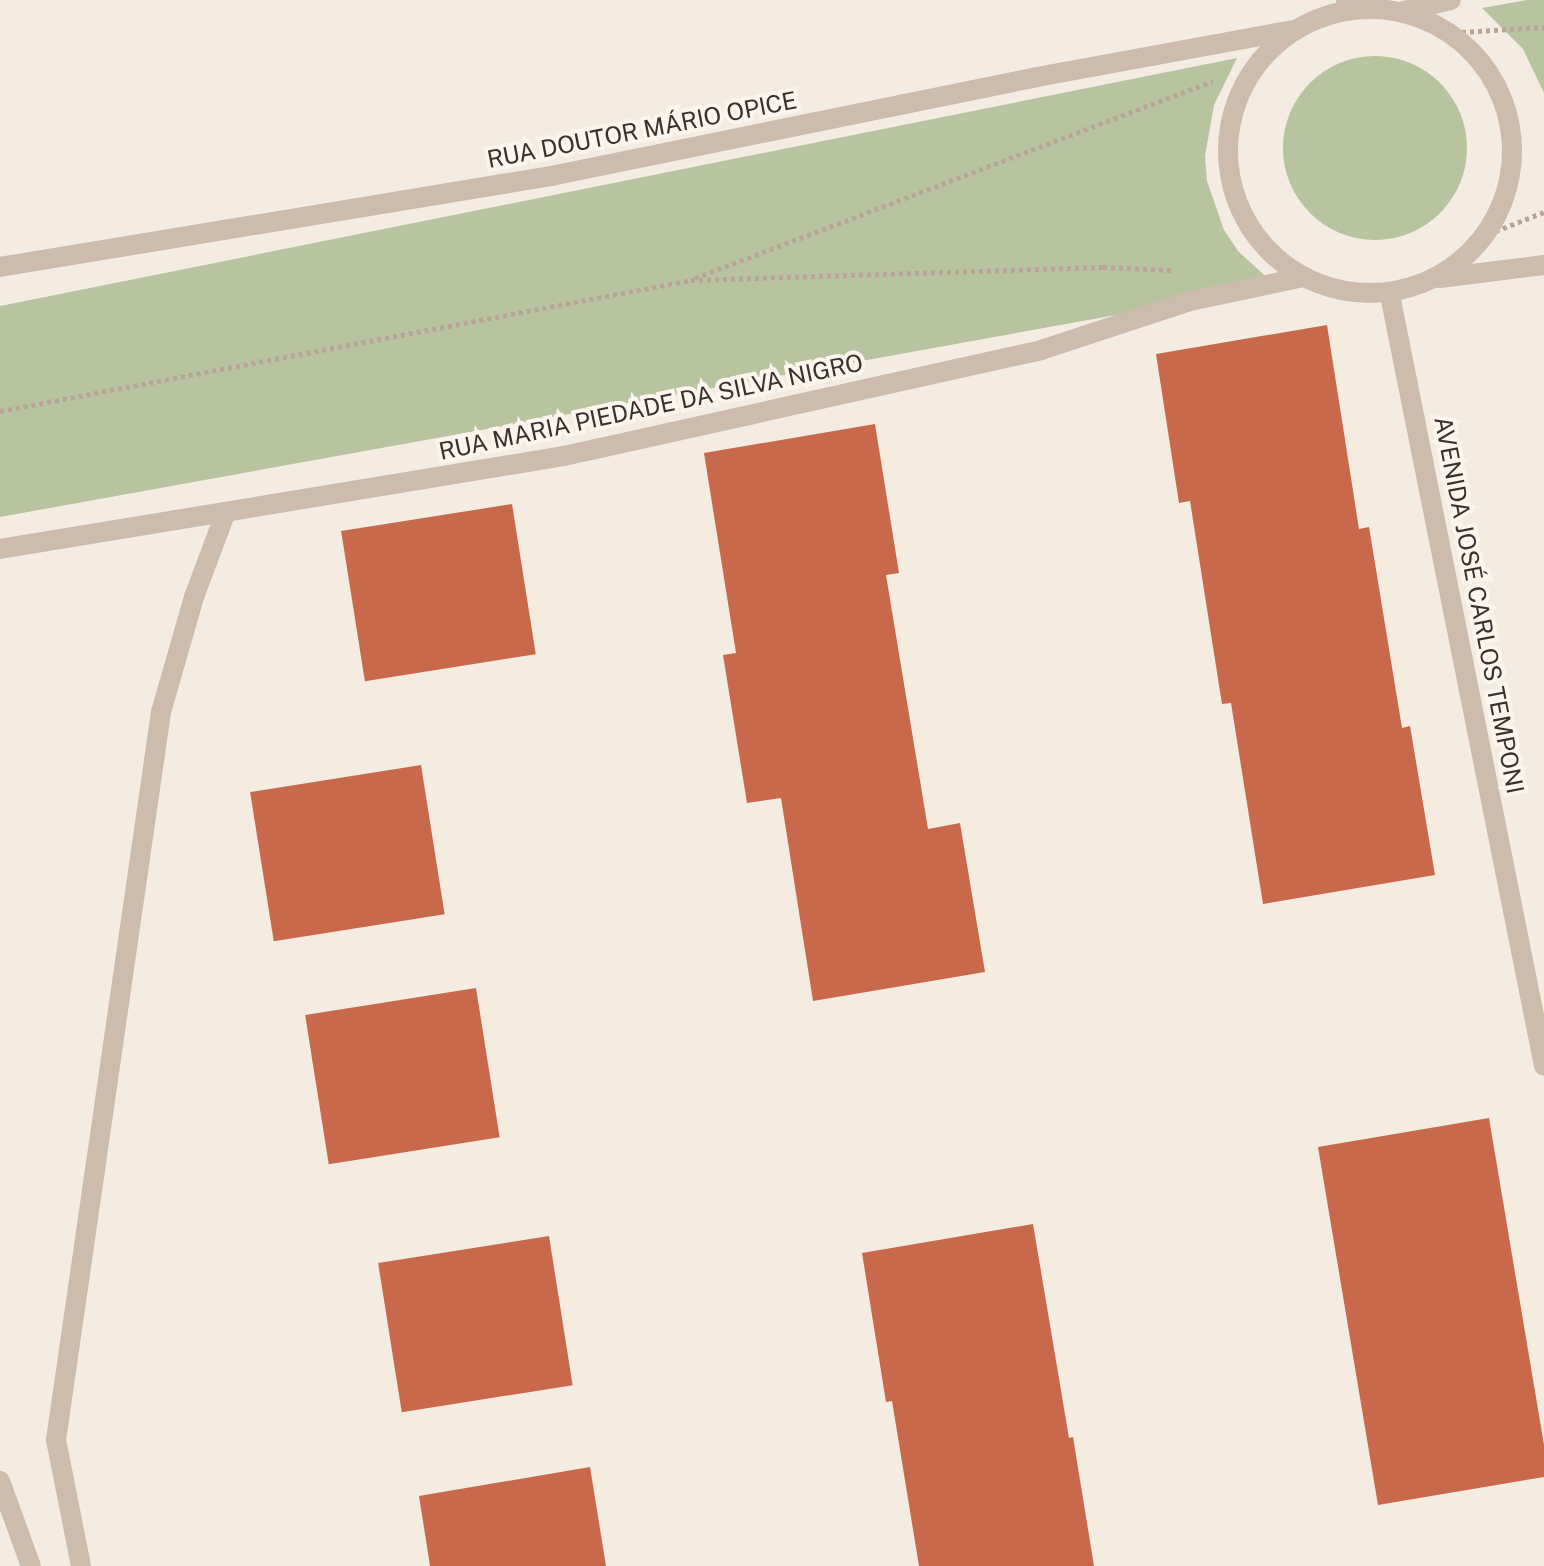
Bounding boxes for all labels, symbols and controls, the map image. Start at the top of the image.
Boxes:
street label: RUA DOUTOR MÁRIO OPICE [485,86,799,174]
street label: RUA MARIA PIEDADE DA SILVA NIGRO [436,348,866,466]
street label: AVENIDA JOSÉ CARLOS TEMPONI [1428,414,1530,796]

